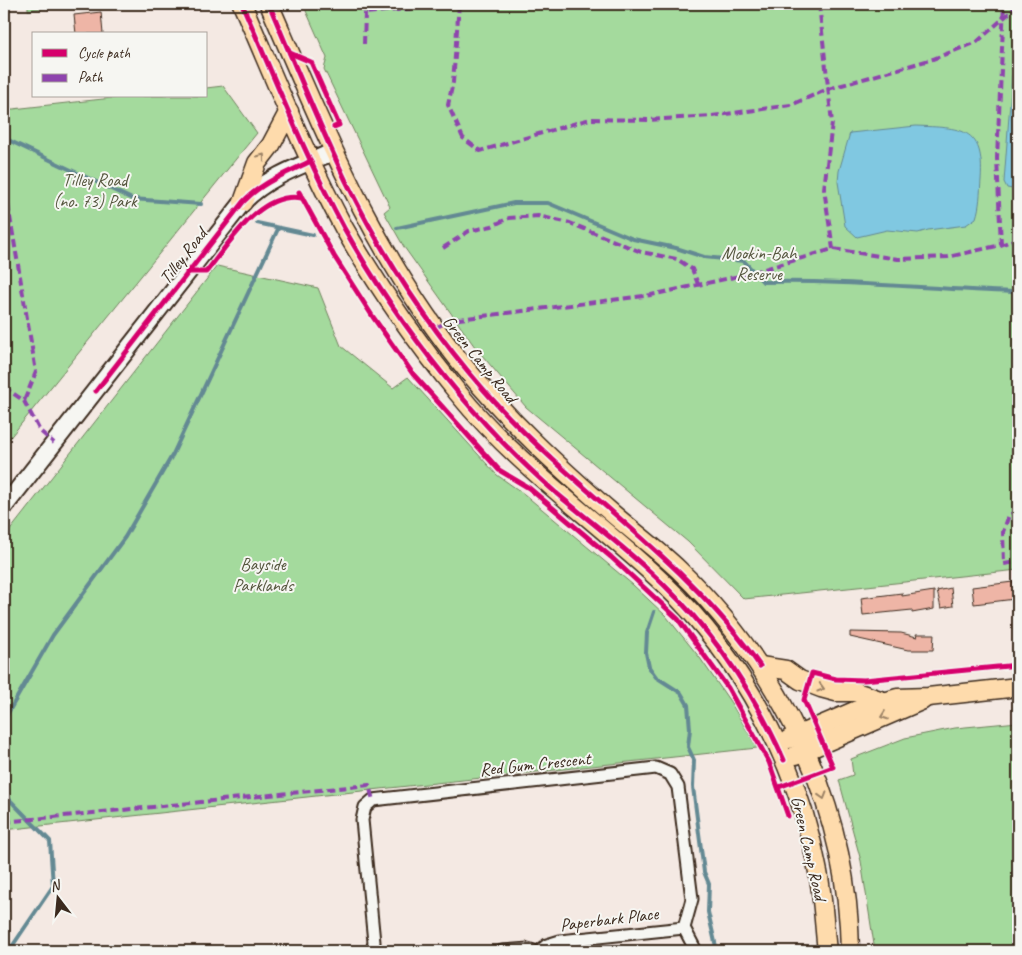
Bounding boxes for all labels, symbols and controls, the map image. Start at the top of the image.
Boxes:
legend [32,32,208,98]
text: Cycle path [78,44,130,63]
text: Path [78,68,104,87]
one-way arrow [256,153,265,163]
park label: Tilley Road (no. 73) Park [53,169,138,212]
street label: Tilley Road [154,221,213,288]
park label: Mookin-Bah Reserve [721,242,798,285]
street label: Green Camp Road [438,311,524,409]
park label: Bayside Parklands [233,553,295,596]
one-way arrow [817,682,825,693]
one-way arrow [880,710,888,720]
street label: Red Gum Crescent [479,747,593,781]
one-way arrow [818,791,828,800]
street label: Green Camp Road [786,794,832,905]
north arrow [32,872,82,922]
text: N [48,876,63,895]
street label: Paperbark Place [559,902,660,936]

